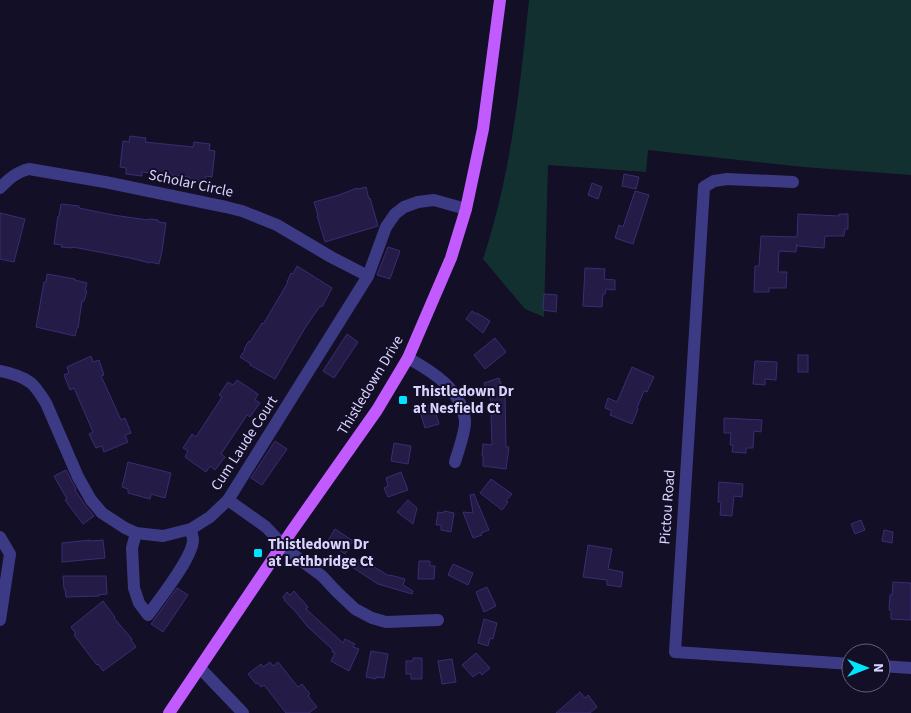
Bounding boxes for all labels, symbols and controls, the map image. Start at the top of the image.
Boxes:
street label: Scholar Circle [147,164,235,203]
street label: Thistledown Drive [332,331,409,439]
place label: Thistledown Dr at Nesfield Ct [413,381,514,419]
street label: Cum Laude Court [206,392,283,495]
marker: Thistledown Dr at Nesfield Ct [397,394,409,406]
street label: Pictou Road [654,469,681,545]
place label: Thistledown Dr at Lethbridge Ct [268,534,374,572]
marker: Thistledown Dr at Lethbridge Ct [252,547,264,559]
north arrow [841,643,891,693]
text: N [868,663,888,673]

